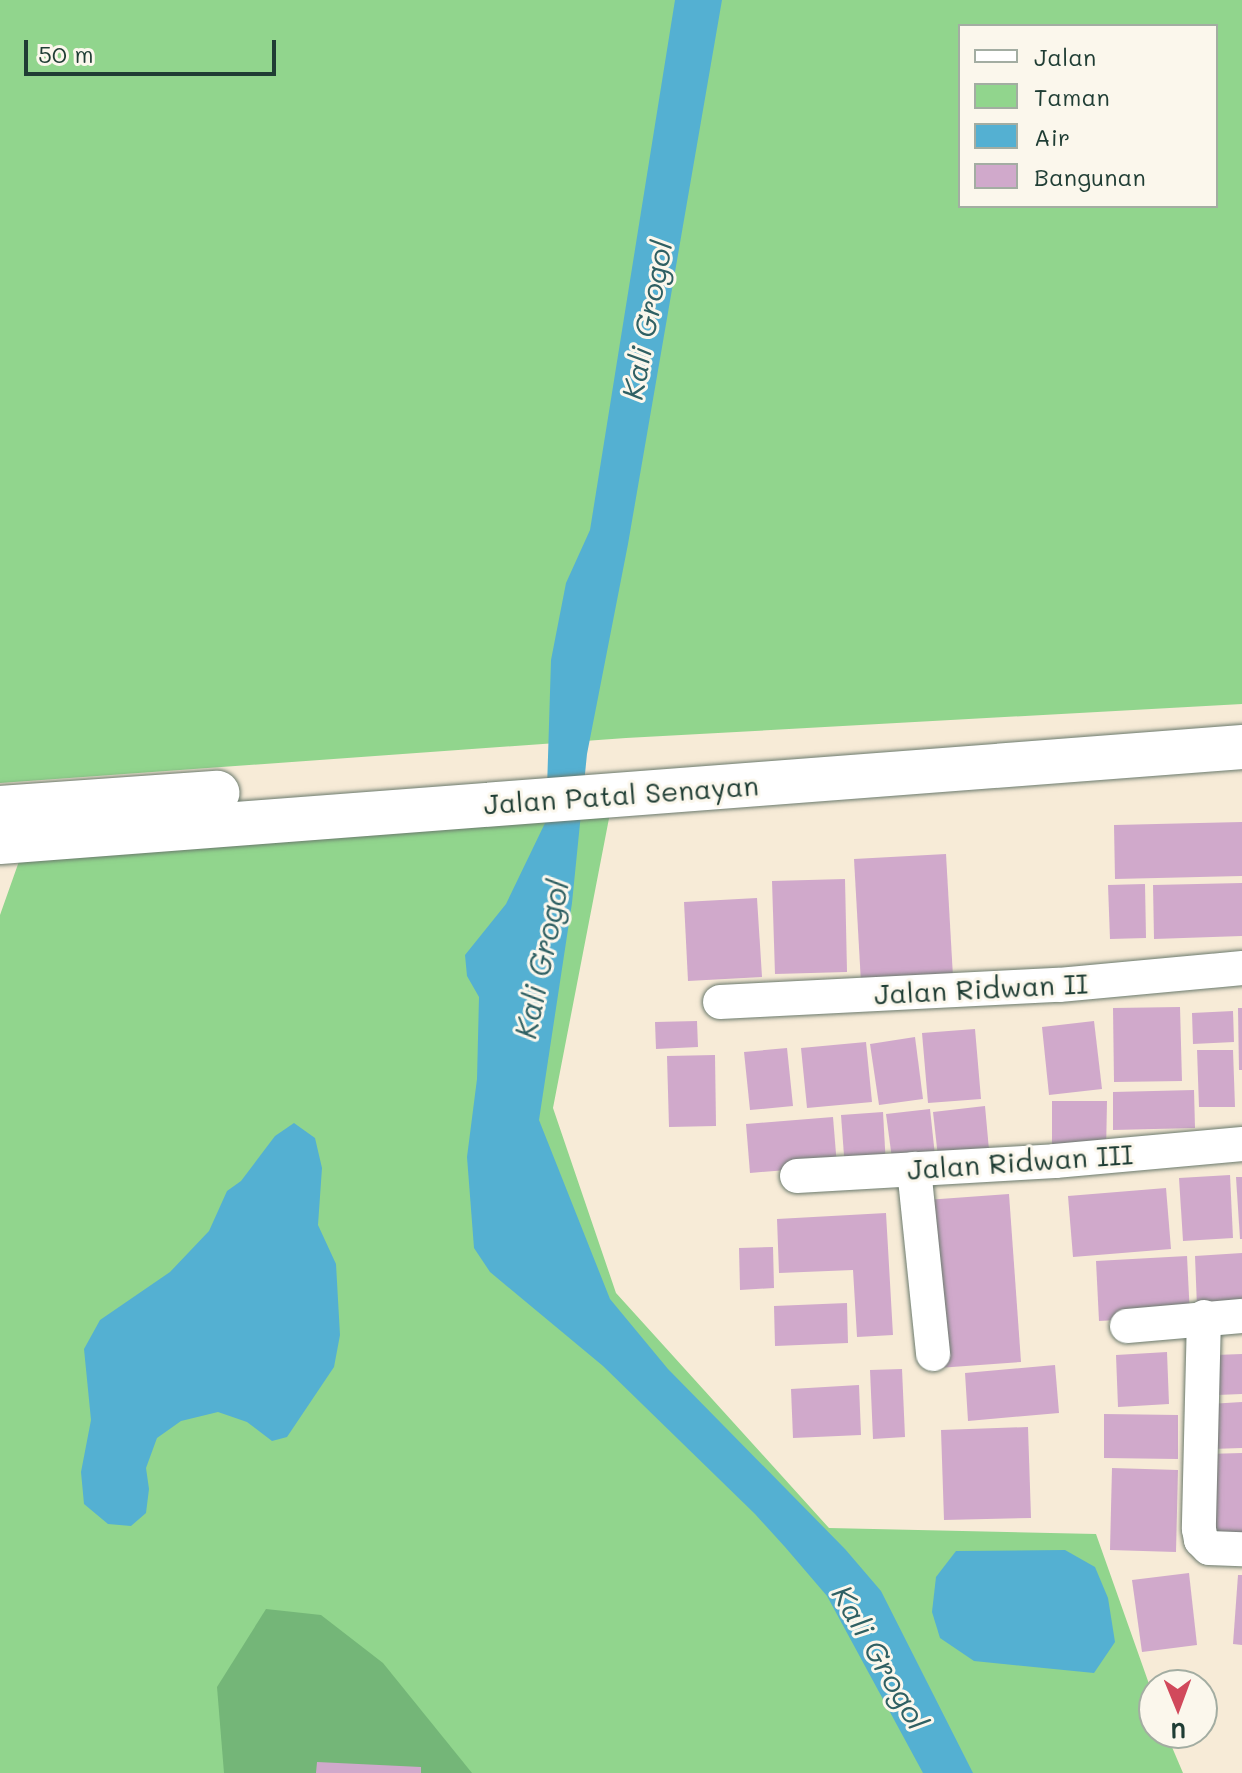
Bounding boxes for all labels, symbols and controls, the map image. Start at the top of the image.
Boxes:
scale bar [28,24,280,74]
legend [958,24,1218,208]
text: 50 m [38,38,94,69]
text: Jalan [1034,41,1096,72]
text: Taman [1034,81,1110,112]
text: Air [1034,121,1070,152]
text: Bangunan [1034,161,1146,192]
water label: Kali Grogol [613,238,679,402]
street label: Jalan Patal Senayan [482,768,760,820]
water label: Kali Grogol [507,877,575,1041]
street label: Jalan Ridwan II [873,966,1089,1010]
street label: Jalan Ridwan III [906,1136,1134,1186]
water label: Kali Grogol [825,1578,937,1736]
north arrow [1138,1669,1218,1749]
text: U [1170,1717,1186,1746]

